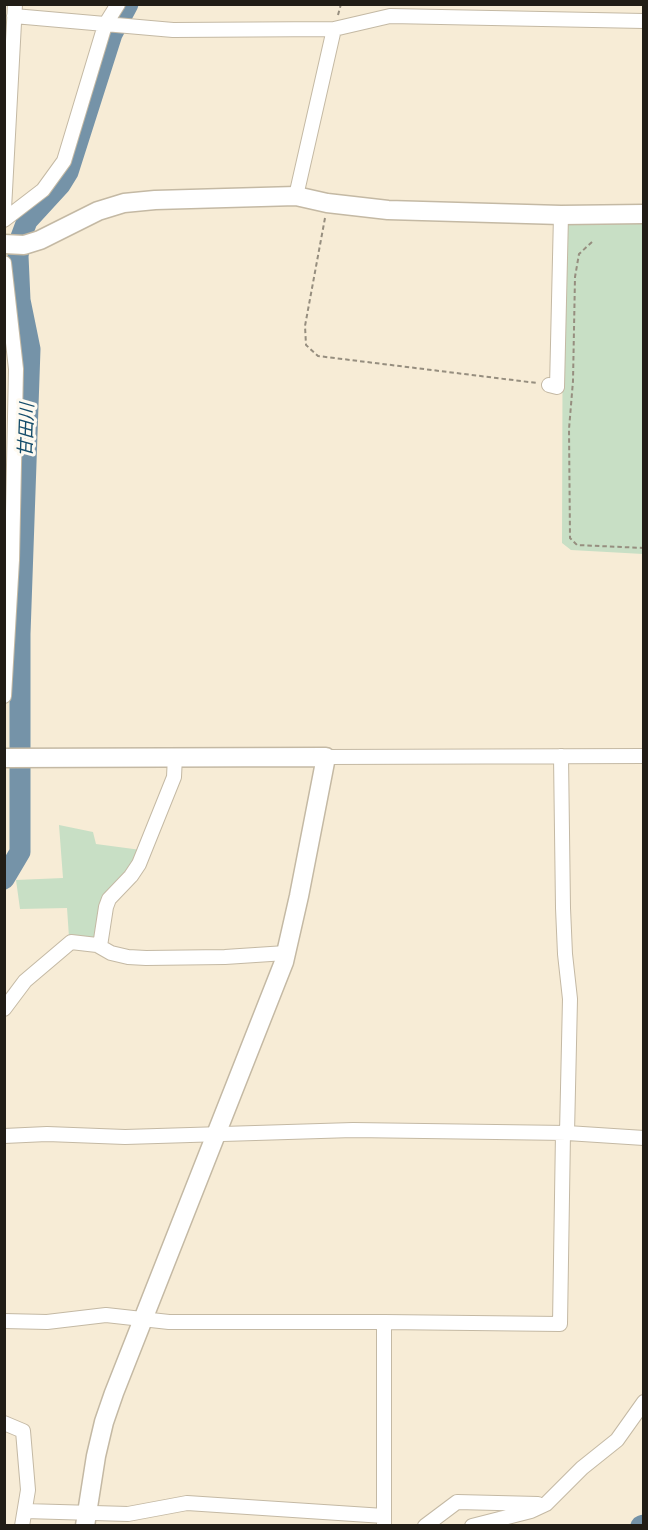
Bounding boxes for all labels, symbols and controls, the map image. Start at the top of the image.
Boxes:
water label: 甘田川 [15,403,39,457]

